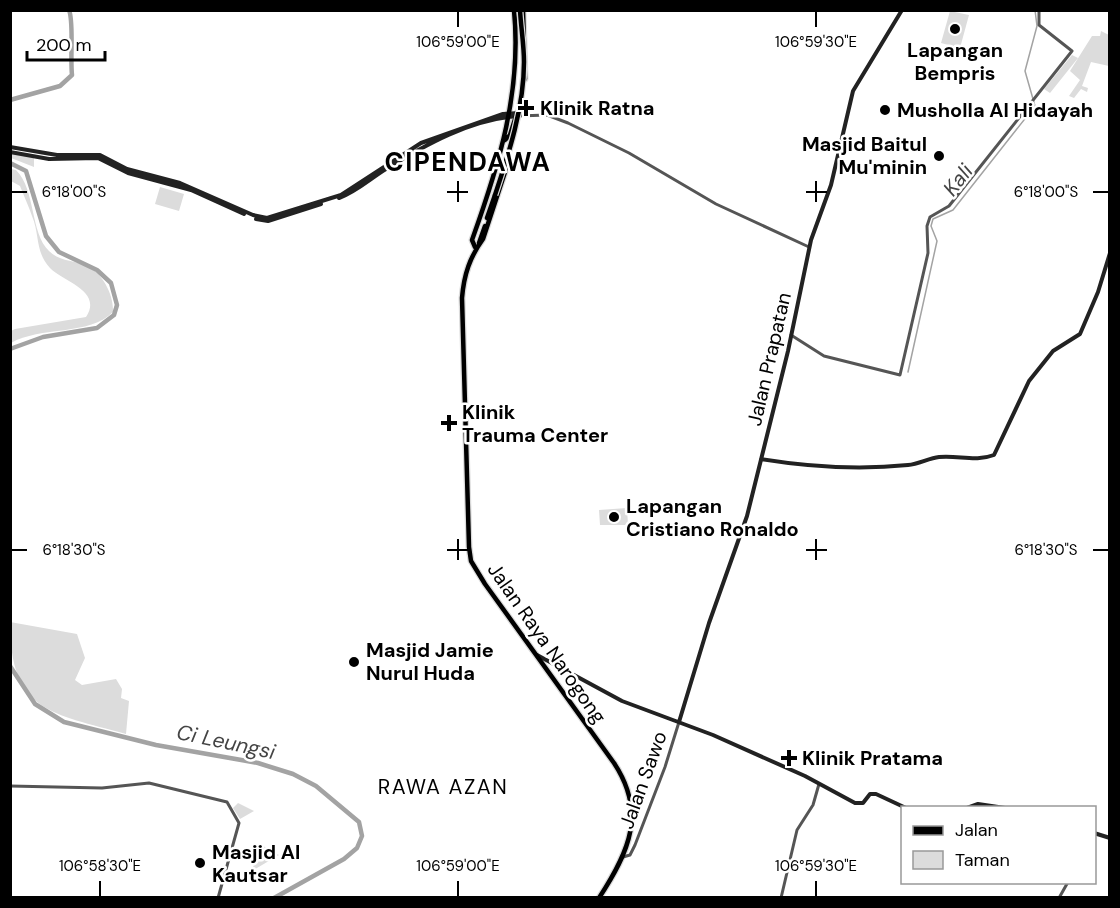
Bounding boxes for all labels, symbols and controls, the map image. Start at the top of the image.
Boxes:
marker: Lapangan Bempris [948,22,962,36]
scale bar [27,24,105,62]
text: 106°59'00"E [416,32,500,52]
text: 106°59'30"E [775,32,857,52]
text: 200 m [36,33,92,57]
place label: Lapangan Bempris [907,37,1003,86]
place label: Klinik Ratna [540,95,655,121]
place label: Musholla Al Hidayah [897,97,1093,123]
marker: Klinik Ratna [517,99,535,117]
marker: Musholla Al Hidayah [878,103,892,117]
place label: Masjid Baitul Mu'minin [802,131,927,180]
district label: CIPENDAWA [385,145,551,179]
marker: Masjid Baitul Mu'minin [932,149,946,163]
water label: Kali [937,158,980,202]
text: 6°18'00"S [42,182,106,202]
text: 6°18'00"S [1014,182,1078,202]
street label: Jalan Prapatan [741,290,797,428]
place label: Klinik Trauma Center [462,399,608,448]
marker: Klinik Trauma Center [440,414,458,432]
place label: Lapangan Cristiano Ronaldo [626,493,799,542]
marker: Lapangan Cristiano Ronaldo [607,510,621,524]
text: 6°18'30"S [43,540,106,560]
text: 6°18'30"S [1015,540,1078,560]
street label: Jalan Raya Narogong [482,558,612,728]
place label: Masjid Jamie Nurul Huda [366,637,494,686]
marker: Masjid Jamie Nurul Huda [347,655,361,669]
water label: Ci Leungsi [174,718,279,766]
street label: Jalan Sawo [613,728,673,832]
place label: Klinik Pratama [802,745,943,771]
marker: Klinik Pratama [780,749,798,767]
district label: RAWA AZAN [378,773,508,801]
legend [901,806,1096,884]
text: Jalan [955,818,998,842]
place label: Masjid Al Kautsar [212,839,300,888]
text: Taman [955,848,1010,872]
text: 106°58'30"E [59,856,141,876]
marker: Masjid Al Kautsar [193,856,207,870]
text: 106°59'00"E [416,856,500,876]
text: 106°59'30"E [775,856,857,876]

